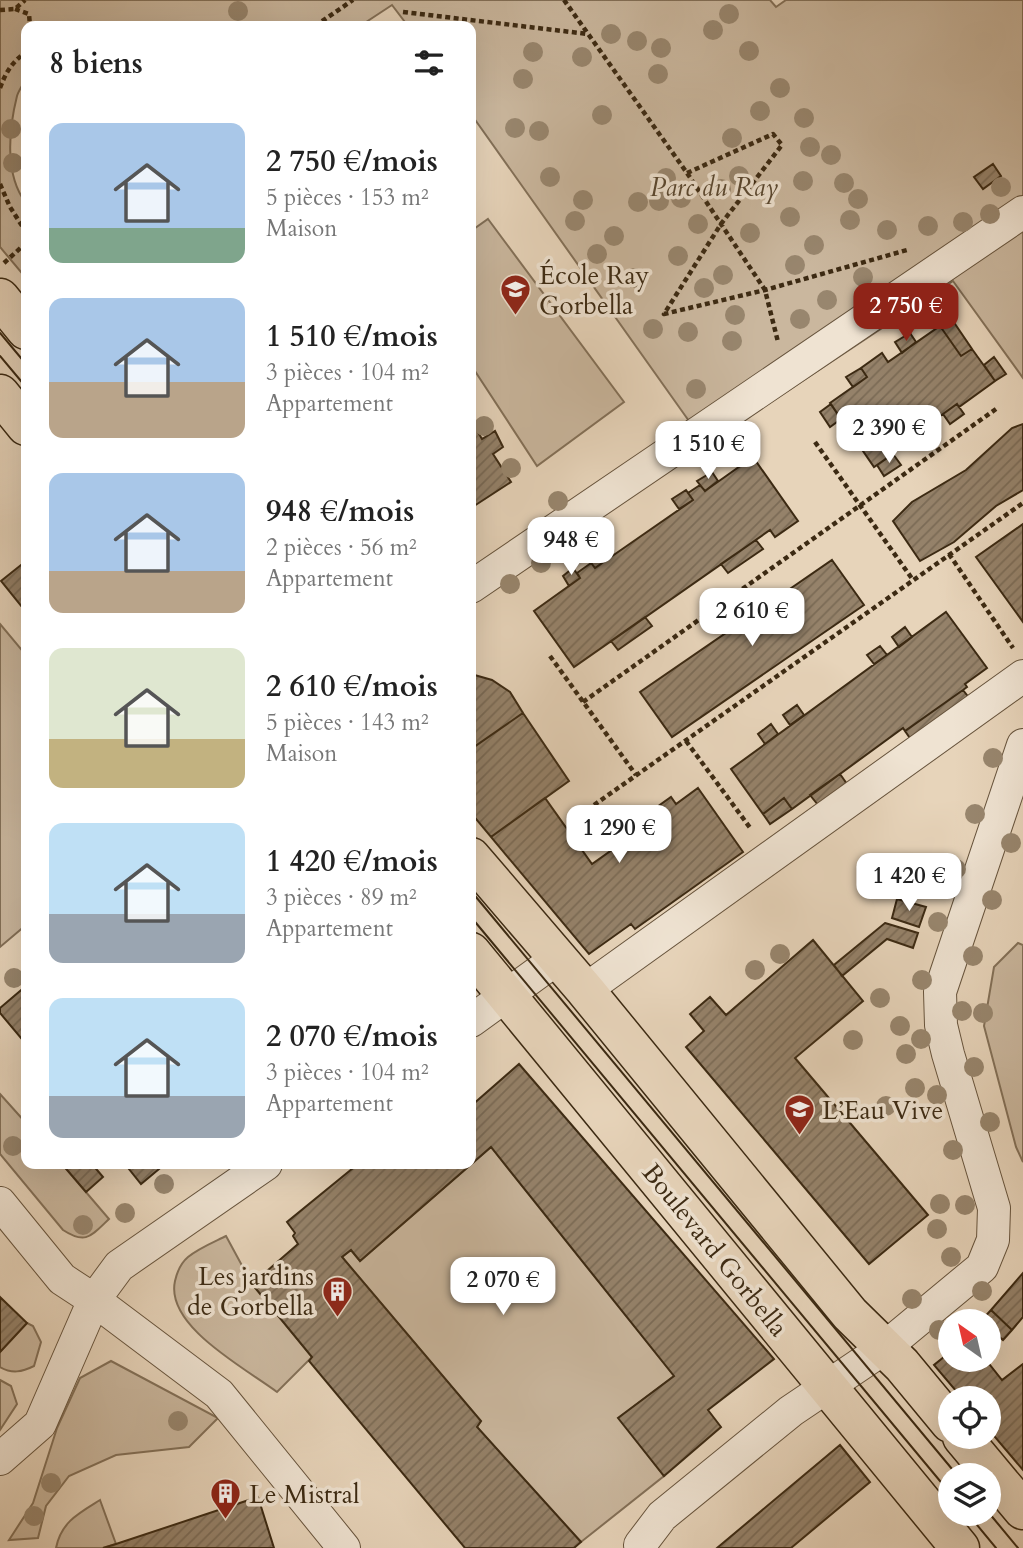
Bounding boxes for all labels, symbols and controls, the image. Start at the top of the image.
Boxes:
text: 8 biens [49,43,143,84]
icon: filters [410,44,448,82]
text: 2 750 €/mois [266,141,438,182]
icon: home [105,151,189,235]
park label: Parc du Ray [650,170,778,205]
text: 5 pièces · 153 m² [266,182,429,213]
text: Maison [266,213,337,244]
place label: École Ray Gorbella [539,258,650,323]
school or university icon: École Ray Gorbella [499,273,533,317]
pin: 2 750 € [841,284,971,343]
text: 2 750 € [869,290,943,321]
text: 1 510 €/mois [266,316,438,357]
icon: home [105,326,189,410]
text: 3 pièces · 104 m² [266,357,429,388]
text: Appartement [266,388,393,419]
pin: 2 390 € [824,406,954,465]
text: 2 390 € [852,412,926,443]
pin: 1 510 € [643,421,773,481]
text: 1 510 € [671,428,745,459]
text: 948 €/mois [266,491,414,532]
icon: home [105,501,189,585]
pin: 948 € [522,518,620,577]
text: 948 € [543,524,599,555]
text: 2 pièces · 56 m² [266,532,417,563]
text: Appartement [266,563,393,594]
pin: 2 610 € [687,588,817,648]
text: 2 610 € [715,595,789,626]
text: 2 610 €/mois [266,666,438,707]
icon: home [105,676,189,760]
text: 5 pièces · 143 m² [266,707,429,738]
text: Maison [266,738,337,769]
pin: 1 290 € [554,806,684,865]
text: 1 290 € [582,812,656,843]
text: 1 420 €/mois [266,841,438,882]
icon: home [105,851,189,935]
pin: 1 420 € [844,853,974,913]
text: 1 420 € [872,860,946,891]
text: 3 pièces · 89 m² [266,882,417,913]
text: Appartement [266,913,393,944]
text: 2 070 €/mois [266,1016,438,1057]
icon: home [105,1026,189,1110]
text: 3 pièces · 104 m² [266,1057,429,1088]
text: Appartement [266,1088,393,1119]
school or university icon: L’Eau Vive [782,1093,816,1137]
place label: L’Eau Vive [822,1093,943,1128]
street label: Boulevard Gorbella [634,1156,796,1344]
pin: 2 070 € [438,1258,568,1317]
place label: Les jardins de Gorbella [187,1259,314,1324]
text: 2 070 € [466,1264,540,1295]
building icon: Les jardins de Gorbella [320,1274,354,1318]
north arrow [938,1309,1001,1372]
map controls [938,1309,1001,1526]
button: locate [938,1386,1001,1449]
button: layers [938,1463,1001,1526]
building icon: Le Mistral [209,1477,243,1521]
place label: Le Mistral [249,1477,360,1512]

